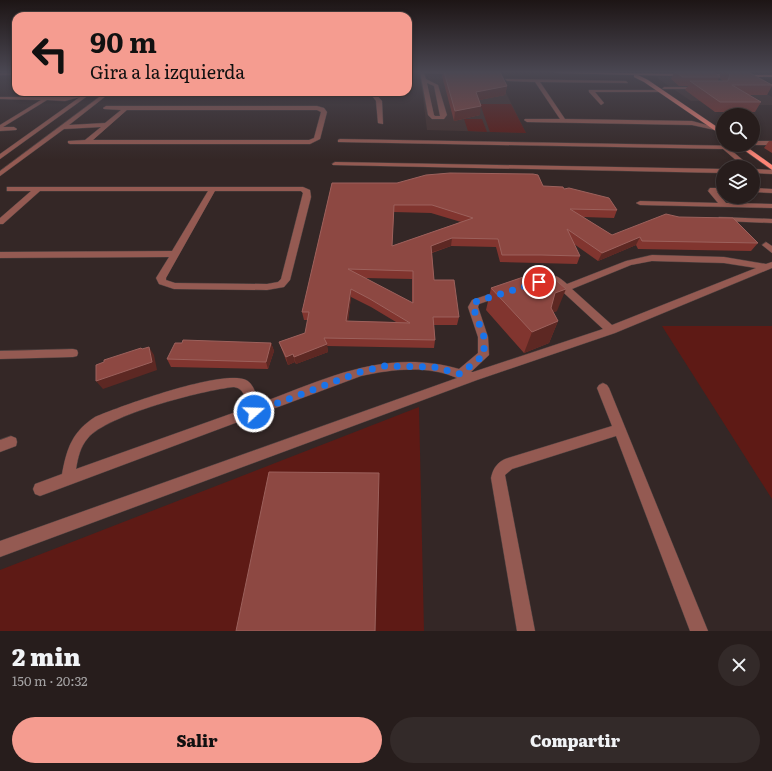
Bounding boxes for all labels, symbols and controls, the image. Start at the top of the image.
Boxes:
text: 90 m [90,20,157,62]
icon: left [24,28,76,80]
text: Gira a la izquierda [90,58,245,85]
map controls [716,108,760,204]
button: search [716,108,760,152]
button: layers [716,160,760,204]
pin [522,265,556,299]
icon: arrive [528,271,550,293]
position arrow [233,391,275,433]
text: 2 min [12,638,81,673]
button: close [718,644,760,686]
text: 150 m · 20:32 [12,671,88,690]
button: Salir [12,717,382,763]
button: Compartir [390,717,760,763]

